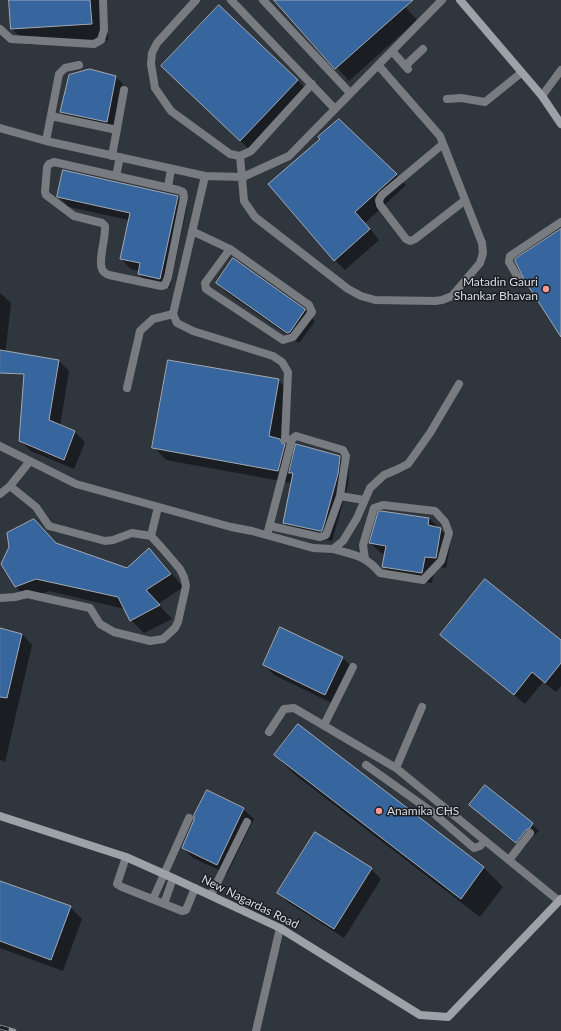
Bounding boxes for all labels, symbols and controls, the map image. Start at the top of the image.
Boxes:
place label: Matadin Gauri Shankar Bhavan [454,275,538,303]
marker: Matadin Gauri Shankar Bhavan [541,284,551,294]
place label: Anamika CHS [387,804,459,818]
marker: Anamika CHS [374,806,384,816]
street label: New Nagardas Road [199,872,301,932]

